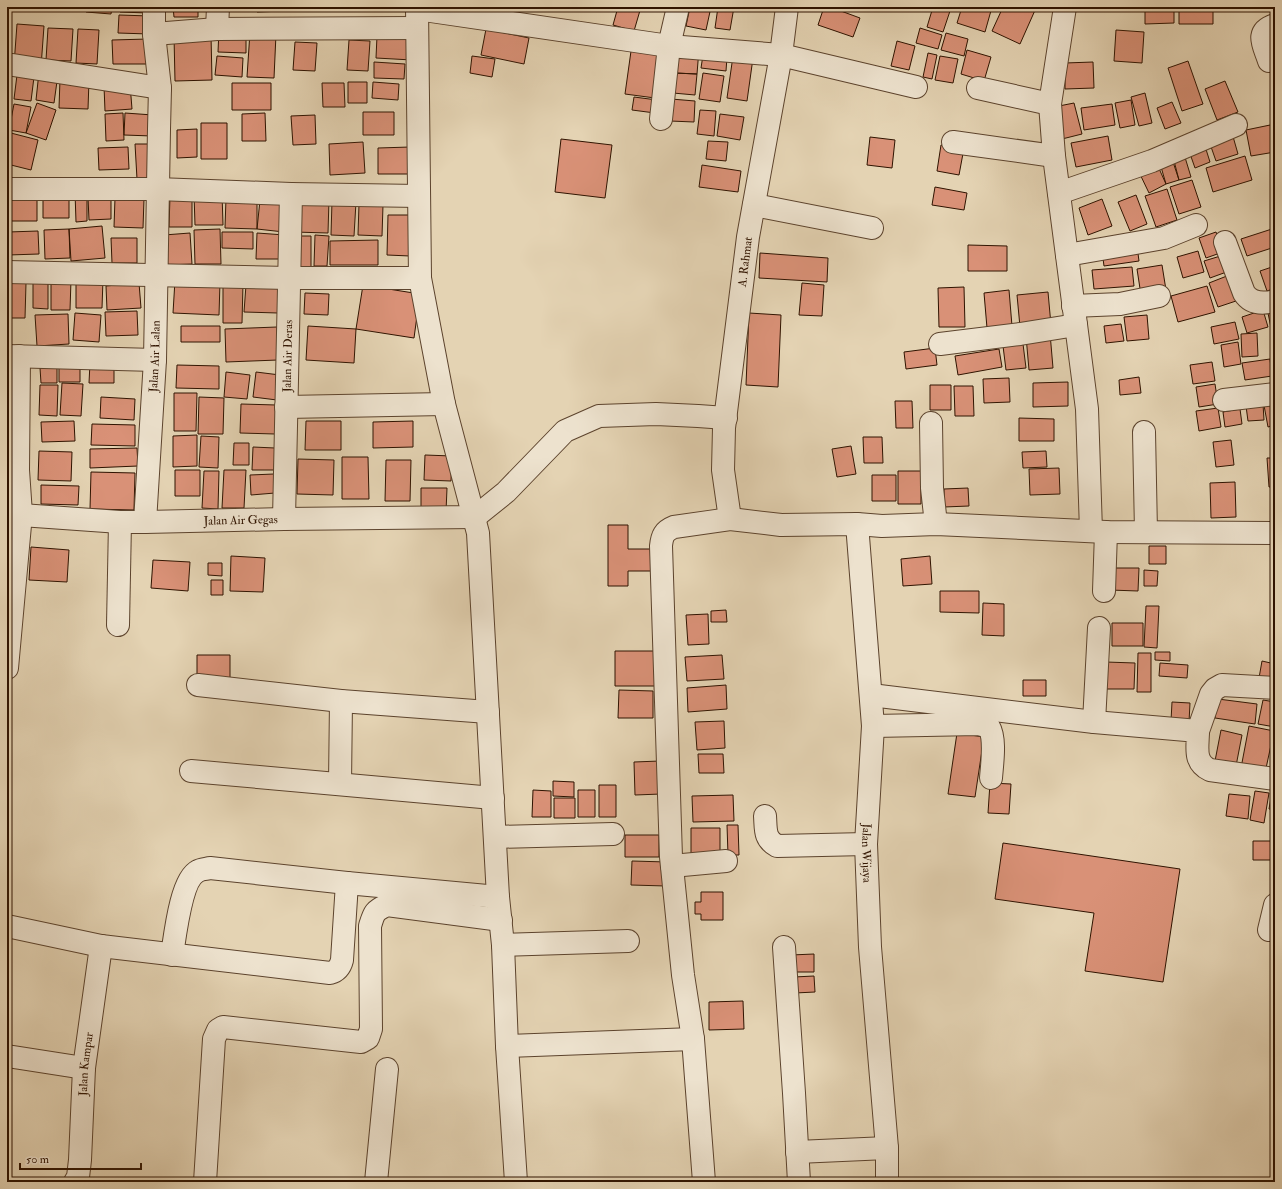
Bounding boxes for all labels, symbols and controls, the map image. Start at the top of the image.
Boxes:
street label: A. Rahmat [735,236,756,289]
street label: Jalan Air Lalan [146,320,164,394]
street label: Jalan Air Deras [280,320,296,393]
street label: Jalan Air Gegas [202,512,278,529]
street label: Jalan Wijaya [858,822,875,884]
street label: Jalan Kampar [76,1031,97,1098]
scale bar [20,1145,141,1171]
text: 50 m [26,1152,50,1167]

